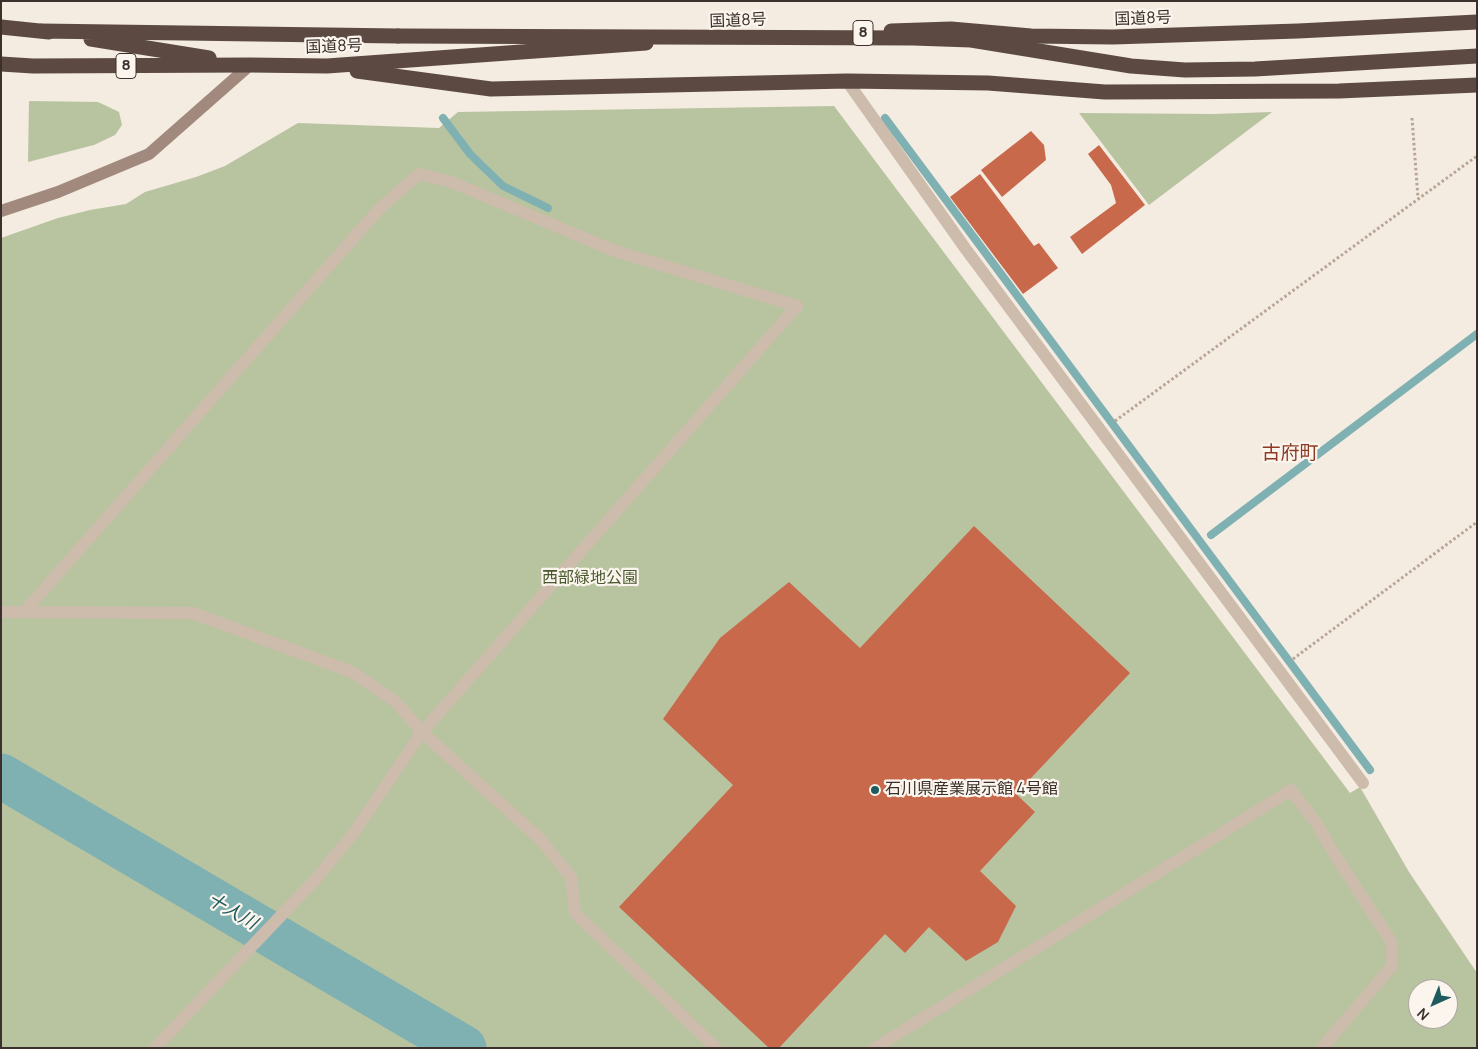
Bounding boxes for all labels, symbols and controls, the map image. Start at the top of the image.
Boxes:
street label: 国道8号 [1114,8,1172,30]
street label: 国道8号 [709,10,767,32]
road number: 8 [853,20,873,46]
street label: 国道8号 [305,36,363,58]
road number: 8 [116,54,136,78]
district label: 古府町 [1262,443,1318,465]
park label: 西部緑地公園 [542,569,638,589]
place label: 石川県産業展示館 4号館 [885,780,1058,800]
marker: 石川県産業展示館 4号館 [869,784,881,796]
water label: 十人川 [203,889,261,935]
north arrow [1408,979,1458,1029]
text: N [1413,1004,1433,1025]

